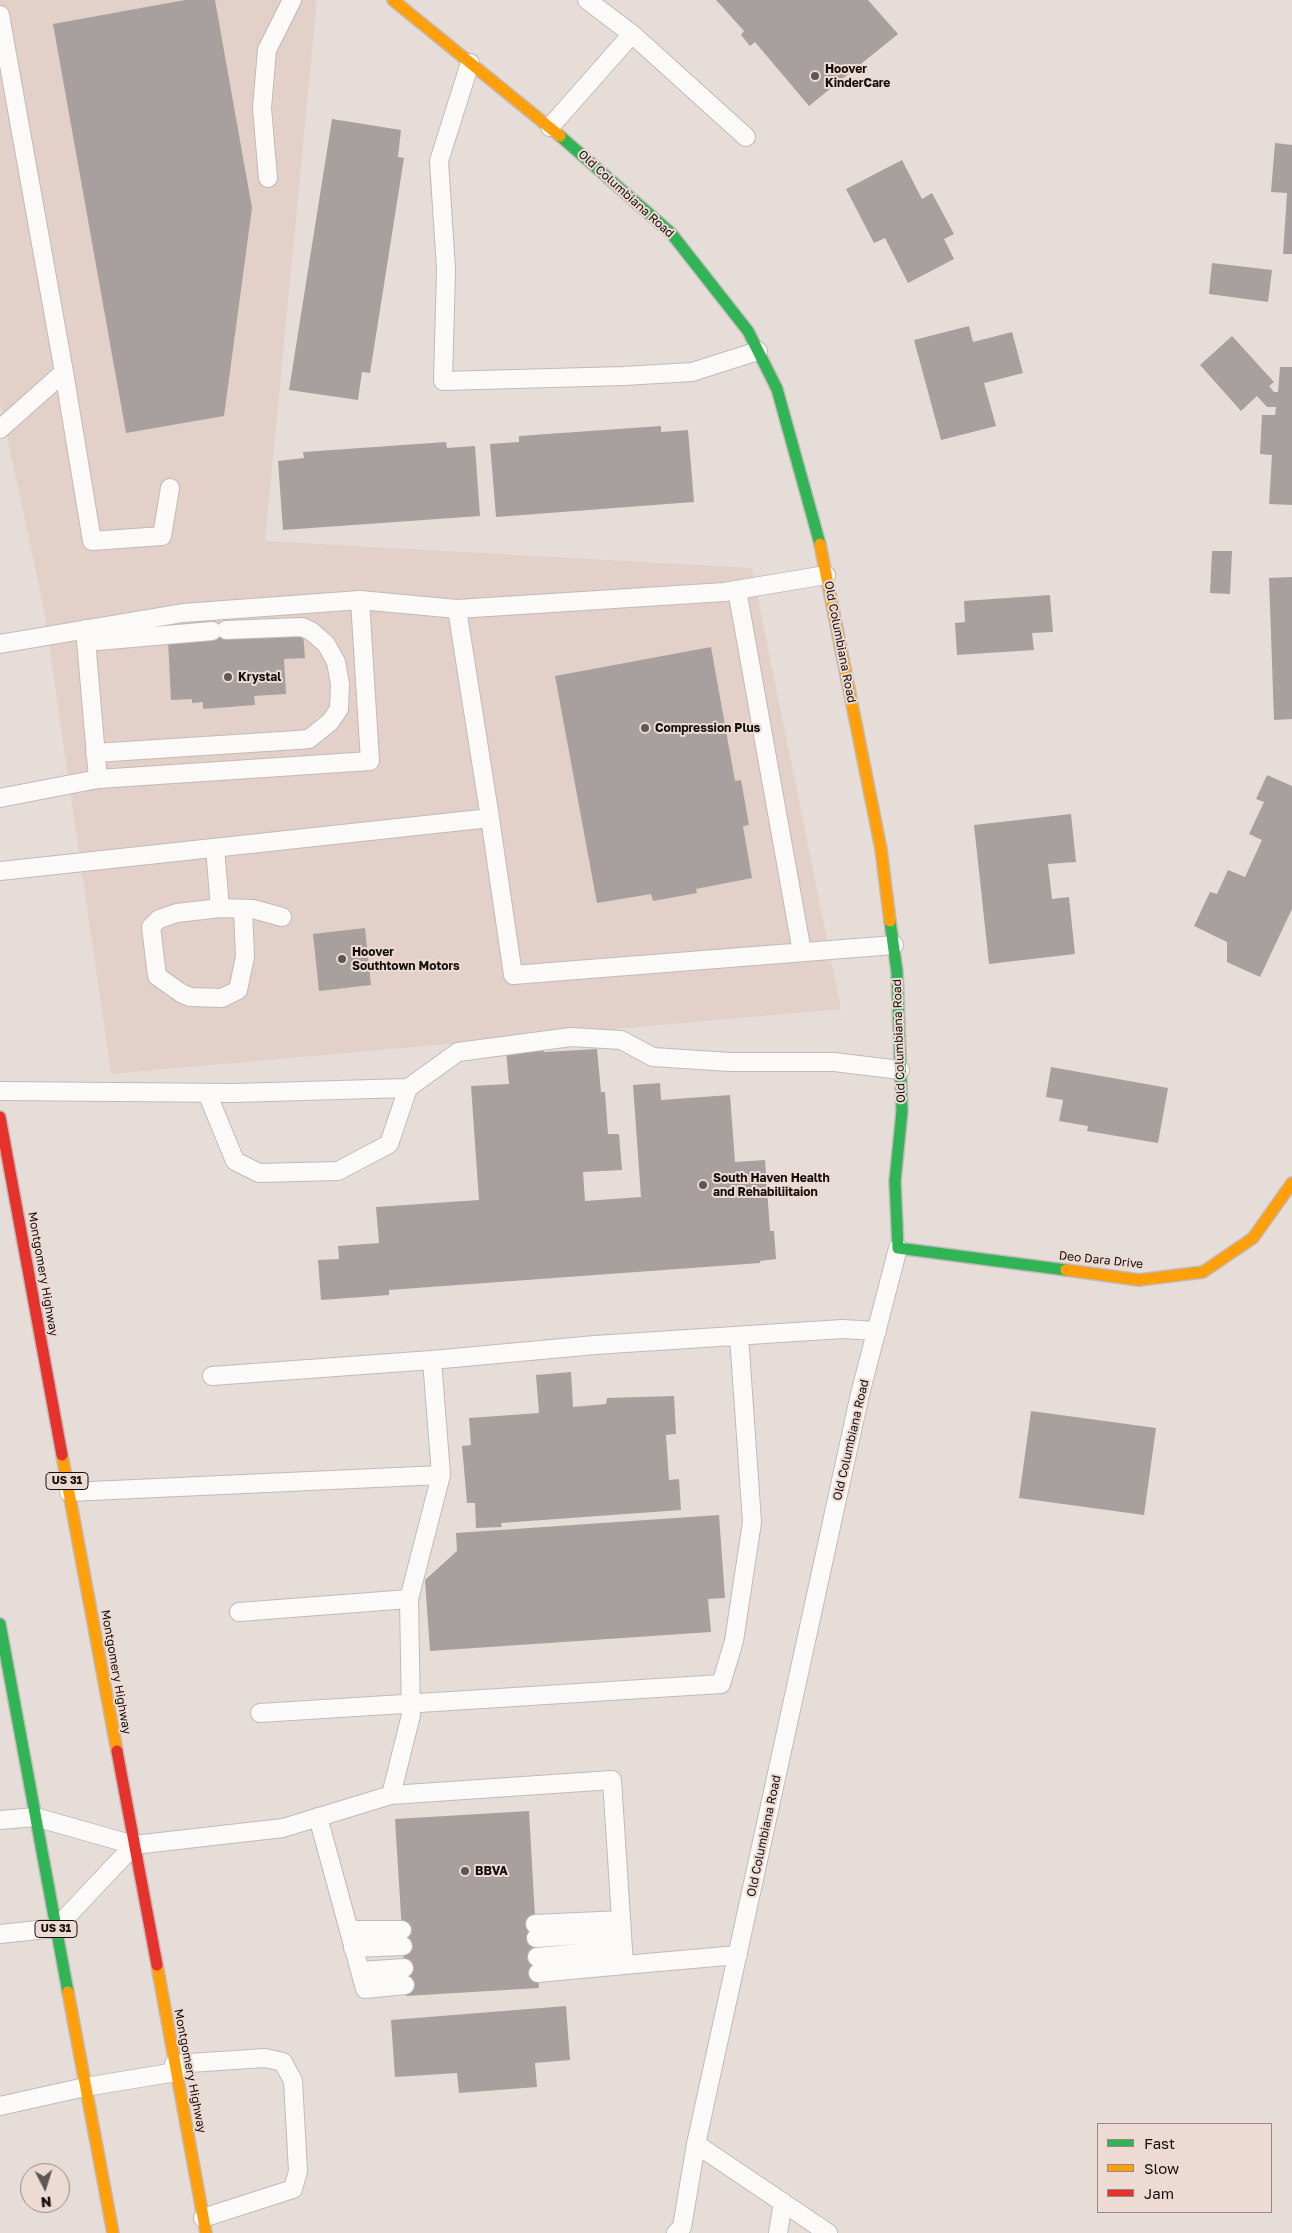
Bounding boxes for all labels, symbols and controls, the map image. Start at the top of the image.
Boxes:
place label: Hoover KinderCare [825,62,890,90]
marker: Hoover KinderCare [809,70,821,82]
street label: Old Columbiana Road [575,147,677,241]
street label: Old Columbiana Road [821,580,859,704]
place label: Krystal [238,670,281,684]
marker: Krystal [222,671,234,683]
place label: Compression Plus [655,721,760,735]
marker: Compression Plus [639,722,651,734]
place label: Hoover Southtown Motors [352,945,460,973]
marker: Hoover Southtown Motors [336,953,348,965]
street label: Old Columbiana Road [890,979,908,1103]
place label: South Haven Health and Rehabiliitaion [713,1171,830,1199]
marker: South Haven Health and Rehabiliitaion [697,1179,709,1191]
street label: Montgomery Highway [25,1211,61,1337]
street label: Deo Dara Drive [1058,1248,1144,1272]
street label: Old Columbiana Road [830,1378,872,1502]
road number: US 31 [46,1472,88,1490]
street label: Montgomery Highway [98,1609,134,1735]
street label: Old Columbiana Road [744,1774,784,1898]
place label: BBVA [475,1864,508,1878]
marker: BBVA [459,1865,471,1877]
road number: US 31 [35,1920,77,1938]
street label: Montgomery Highway [171,2008,209,2134]
legend [1097,2123,1272,2213]
text: Fast [1144,2134,1175,2152]
text: Slow [1144,2159,1179,2177]
north arrow [20,2163,70,2213]
text: Jam [1144,2184,1174,2202]
text: N [40,2194,52,2211]

